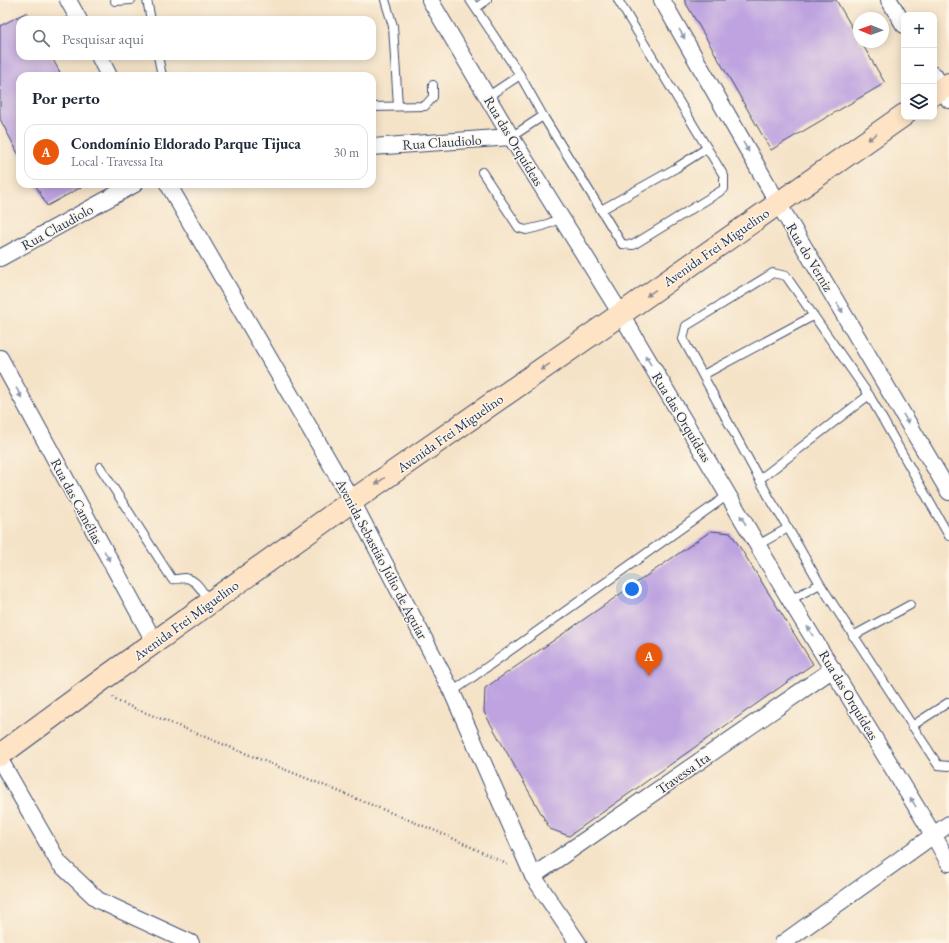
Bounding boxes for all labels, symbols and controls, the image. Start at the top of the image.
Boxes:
north arrow [853,12,889,48]
map controls [901,12,937,120]
button: + [901,12,937,48]
search box [16,16,376,60]
icon: search [30,27,52,49]
one-way arrow [678,28,685,40]
text: Pesquisar aqui [62,29,144,48]
button: − [901,48,937,84]
button: layers [901,84,937,120]
text: Por perto [32,87,100,109]
street label: Rua das Orquídeas [480,93,548,190]
street label: Rua Claudiolo [402,130,482,154]
one-way arrow [867,133,877,141]
text: Condomínio Eldorado Parque Tijuca [71,134,301,153]
one-way arrow [743,141,749,153]
text: A [41,144,51,161]
text: 30 m [334,144,359,161]
text: Local · Travessa Ita [71,153,163,170]
street label: Rua Claudiolo [18,200,96,254]
street label: Avenida Frei Miguelino [658,203,773,291]
street label: Rua do Verniz [783,219,838,295]
one-way arrow [646,289,657,297]
one-way arrow [836,302,843,314]
one-way arrow [644,355,652,365]
one-way arrow [539,363,550,371]
street label: Rua das Orquídeas [648,369,716,466]
one-way arrow [15,387,22,399]
street label: Avenida Frei Miguelino [392,389,507,477]
one-way arrow [902,413,909,425]
street label: Rua das Camélias [47,455,107,547]
street label: Avenida Sebastião Júlio de Aguiar [332,475,432,643]
one-way arrow [375,477,386,485]
one-way arrow [739,515,747,525]
one-way arrow [104,550,111,562]
street label: Avenida Frei Miguelino [129,576,242,665]
your location [622,579,642,599]
one-way arrow [806,625,813,637]
pin: A [636,643,662,676]
street label: Rua das Orquídeas [815,647,883,744]
street label: Travessa Ita [653,748,714,798]
one-way arrow [910,796,917,808]

